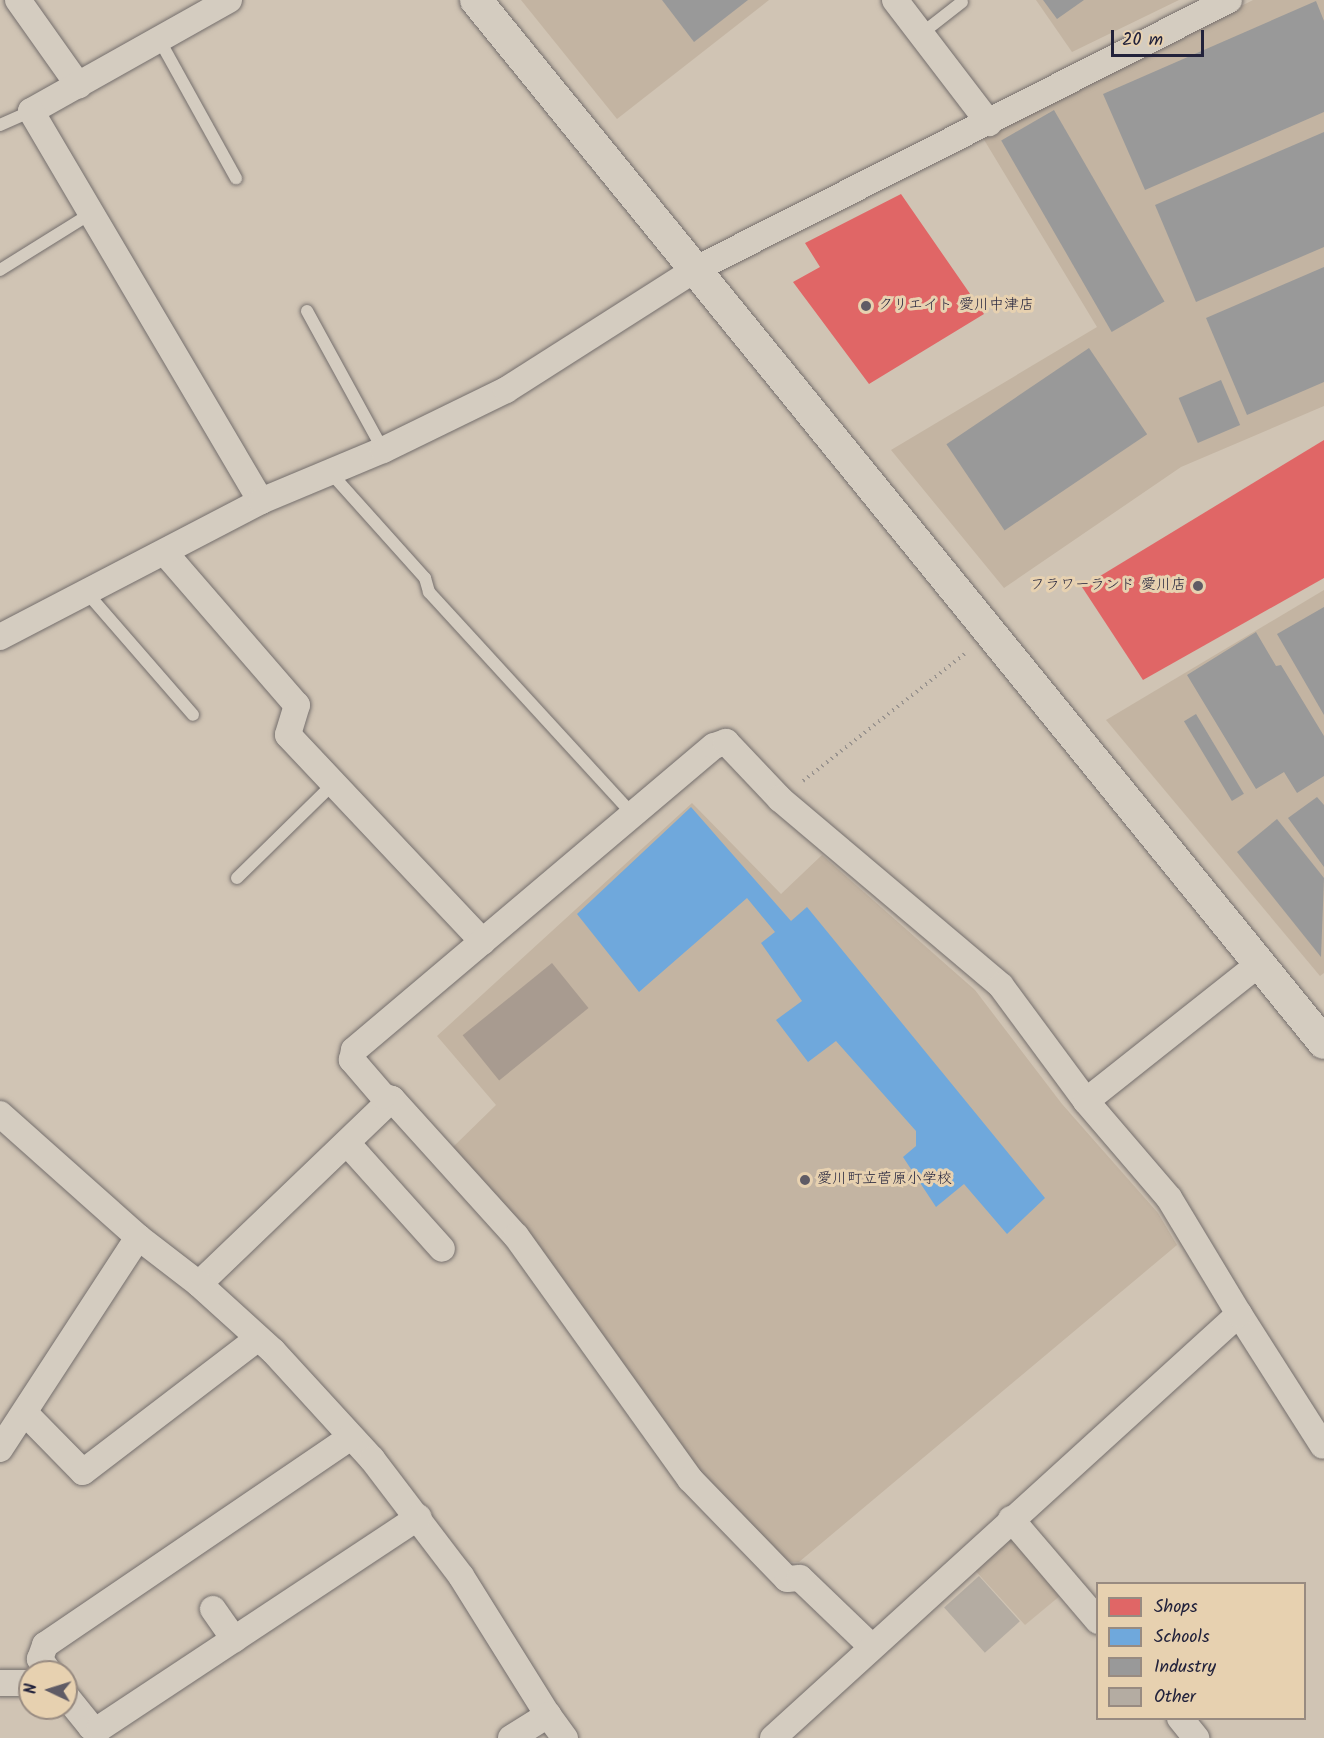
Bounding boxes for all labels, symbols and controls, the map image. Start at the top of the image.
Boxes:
scale bar [1114,18,1207,56]
text: 20 m [1122,26,1163,55]
place label: クリエイト 愛川中津店 [878,297,1034,315]
marker: クリエイト 愛川中津店 [859,299,873,313]
place label: フラワーランド 愛川店 [1030,577,1186,595]
marker: フラワーランド 愛川店 [1191,579,1205,593]
place label: 愛川町立菅原小学校 [817,1171,952,1189]
marker: 愛川町立菅原小学校 [798,1173,812,1187]
legend [1096,1582,1306,1720]
text: Shops [1154,1593,1198,1622]
text: Schools [1154,1623,1210,1652]
text: Industry [1154,1653,1216,1682]
north arrow [18,1660,78,1720]
text: N [19,1683,44,1695]
text: Other [1154,1683,1196,1712]

